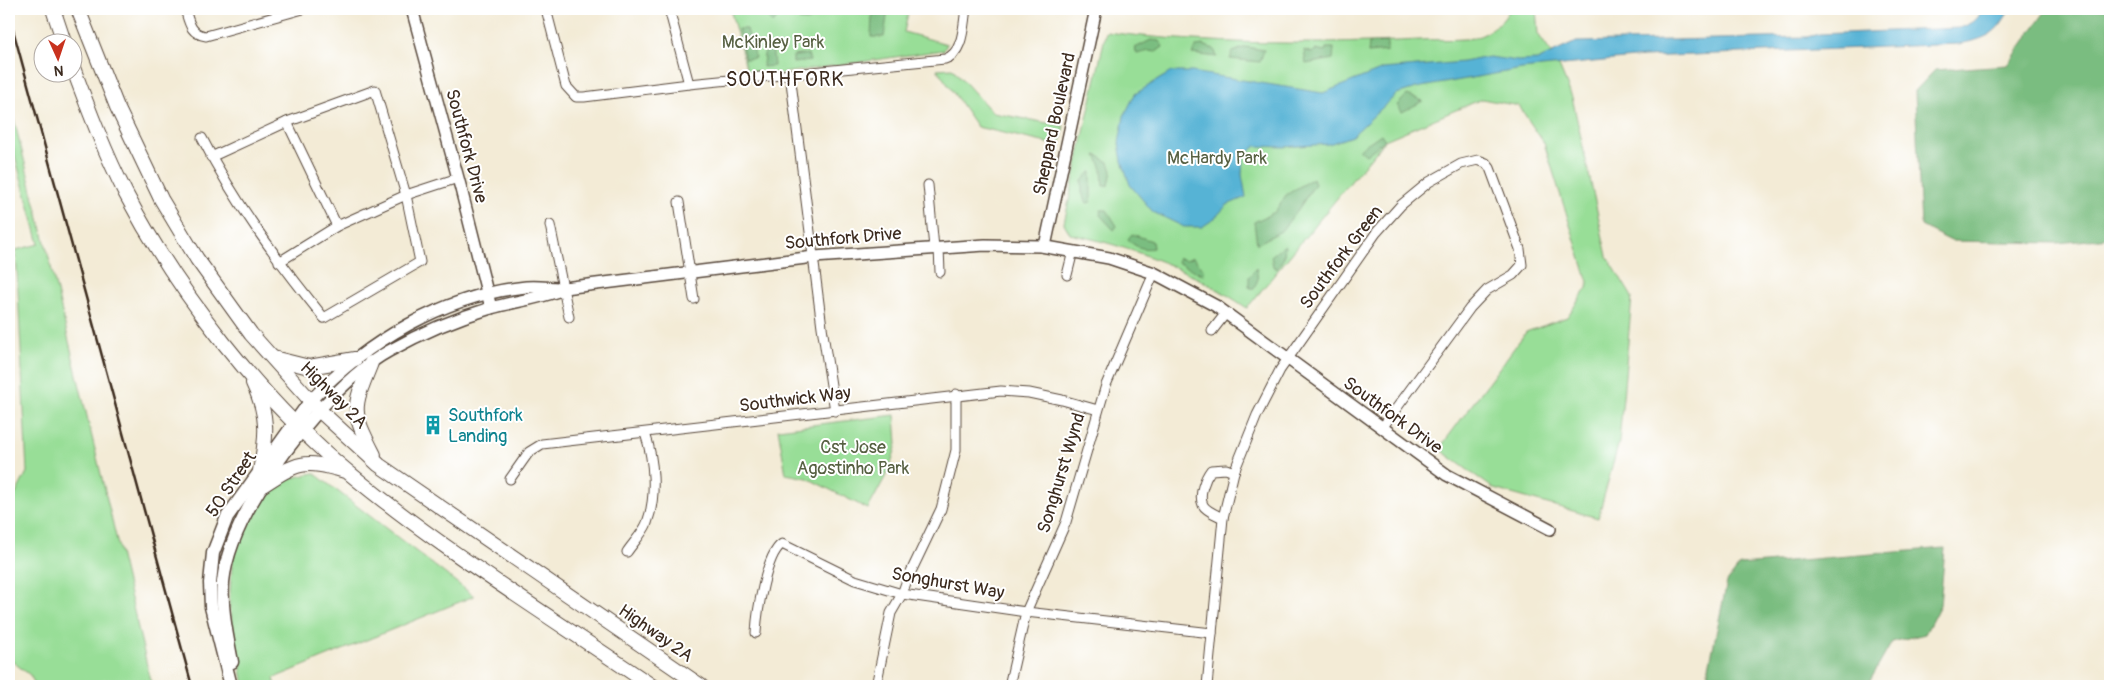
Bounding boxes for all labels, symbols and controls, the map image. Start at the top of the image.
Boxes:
park label: McKinley Park [722,31,825,54]
north arrow [32,32,82,82]
street label: Sheppard Boulevard [1028,51,1081,198]
text: N [53,62,64,79]
district label: SOUTHFORK [726,67,844,92]
street label: Southfork Drive [440,87,493,206]
park label: McHardy Park [1167,147,1267,170]
street label: Southfork Green [1295,201,1388,314]
street label: Southfork Drive [784,222,902,255]
street label: Highway 2A [295,357,372,434]
street label: Southfork Drive [1339,372,1447,459]
street label: Southwick Way [738,381,852,418]
place label: Southfork Landing [448,404,523,448]
street label: Songhurst Wynd [1032,410,1091,536]
building icon: Southfork Landing [422,414,444,436]
park label: Cst Jose Agostinho Park [797,436,910,480]
street label: 50 Street [201,446,262,522]
street label: Songhurst Way [890,562,1006,605]
street label: Highway 2A [614,599,698,668]

